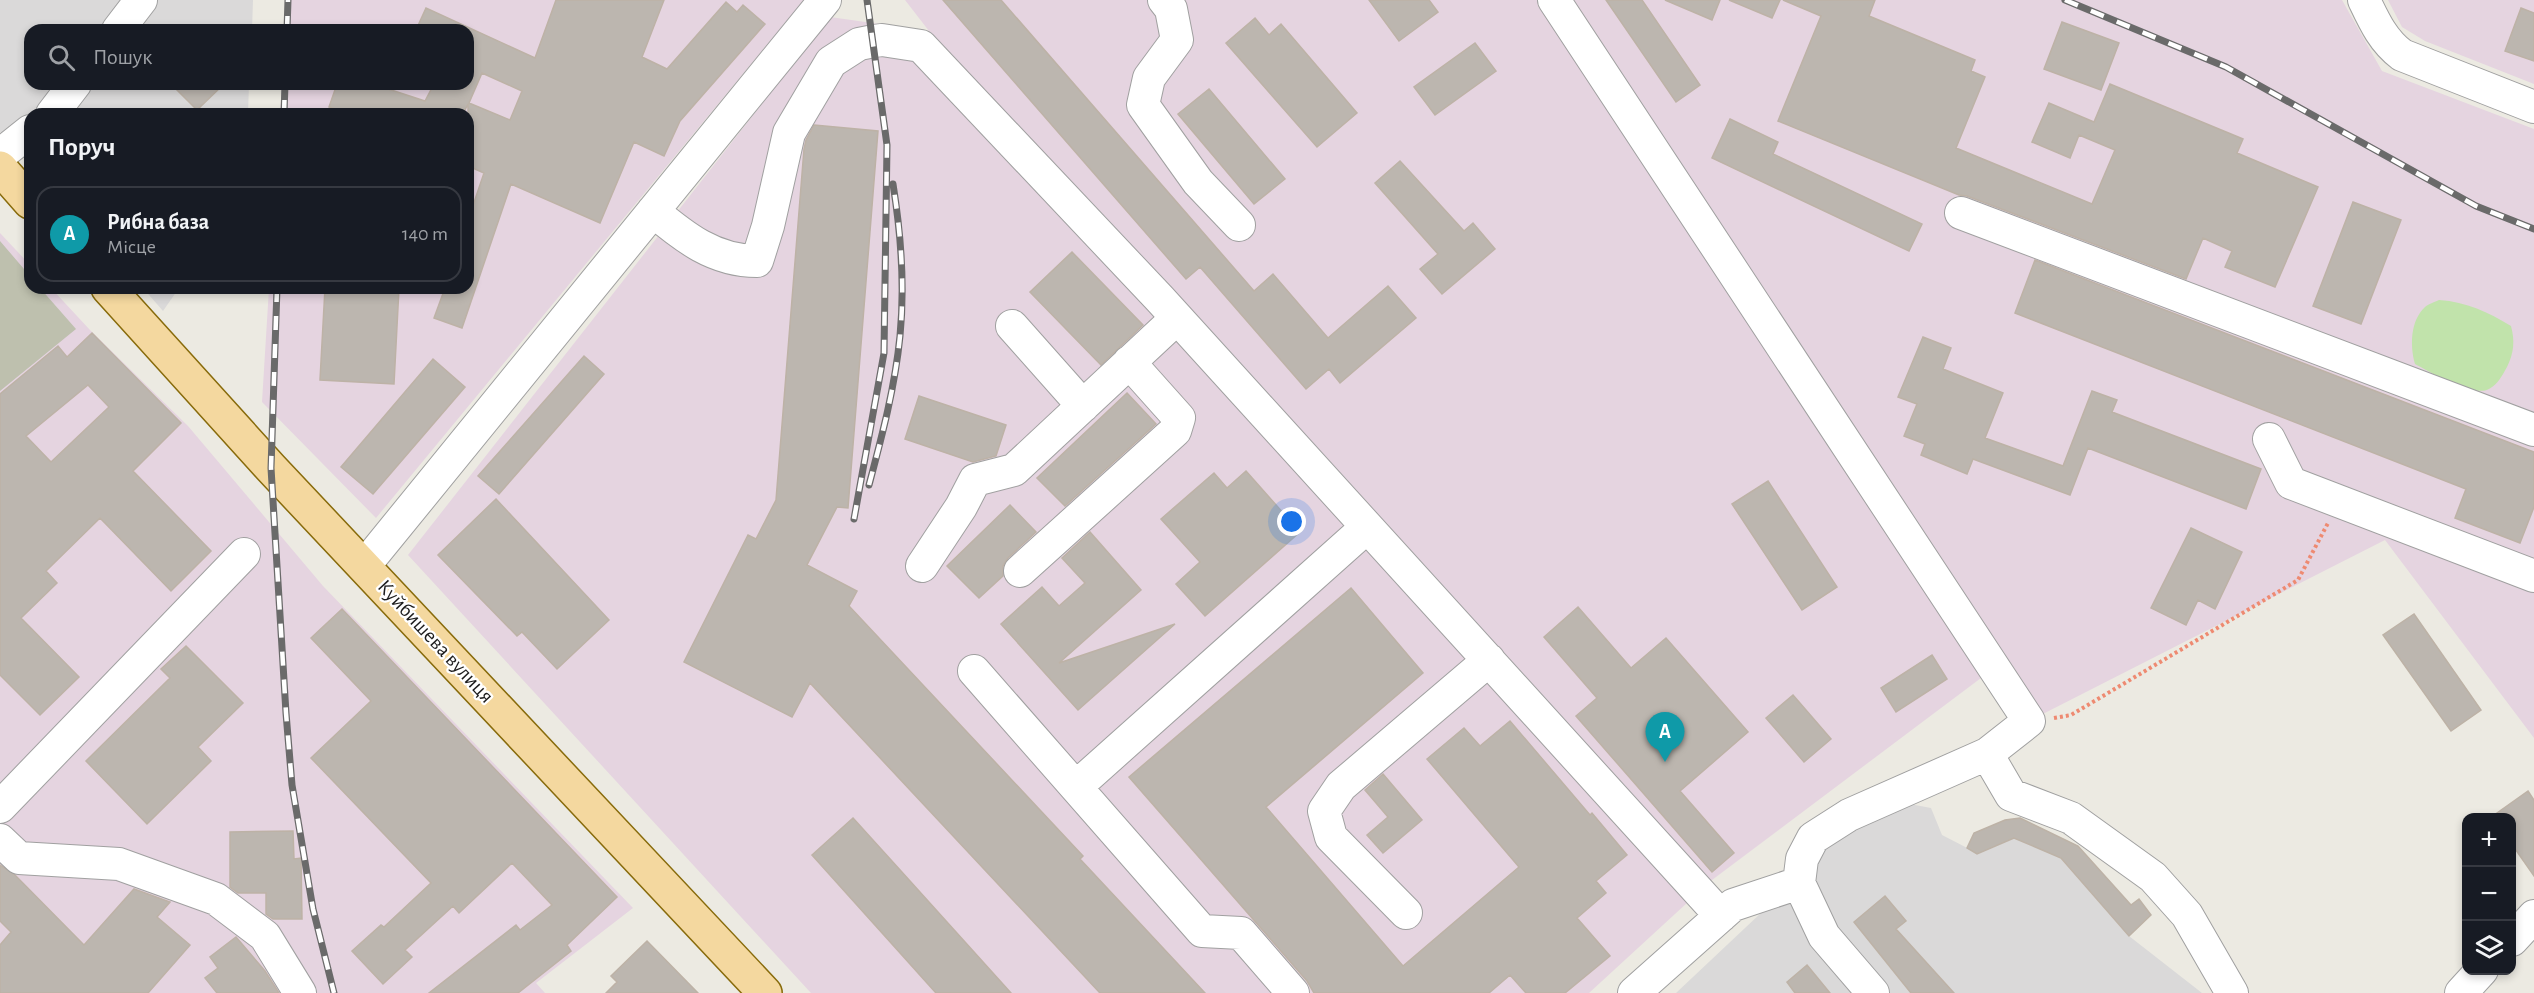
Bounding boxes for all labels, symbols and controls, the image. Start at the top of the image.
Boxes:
search box [24,24,474,90]
icon: search [45,41,78,74]
text: Пошук [93,46,152,68]
text: Поруч [48,134,115,160]
text: Рибна база [107,211,209,233]
text: A [64,224,76,244]
text: 140 m [402,224,448,244]
text: Місце [107,237,156,257]
your location [1277,507,1306,536]
street label: Куйбишева вулиця [373,576,498,707]
pin: A [1646,712,1684,762]
map controls [2462,813,2516,975]
button: + [2462,813,2516,867]
button: − [2462,867,2516,921]
button: layers [2462,921,2516,975]

